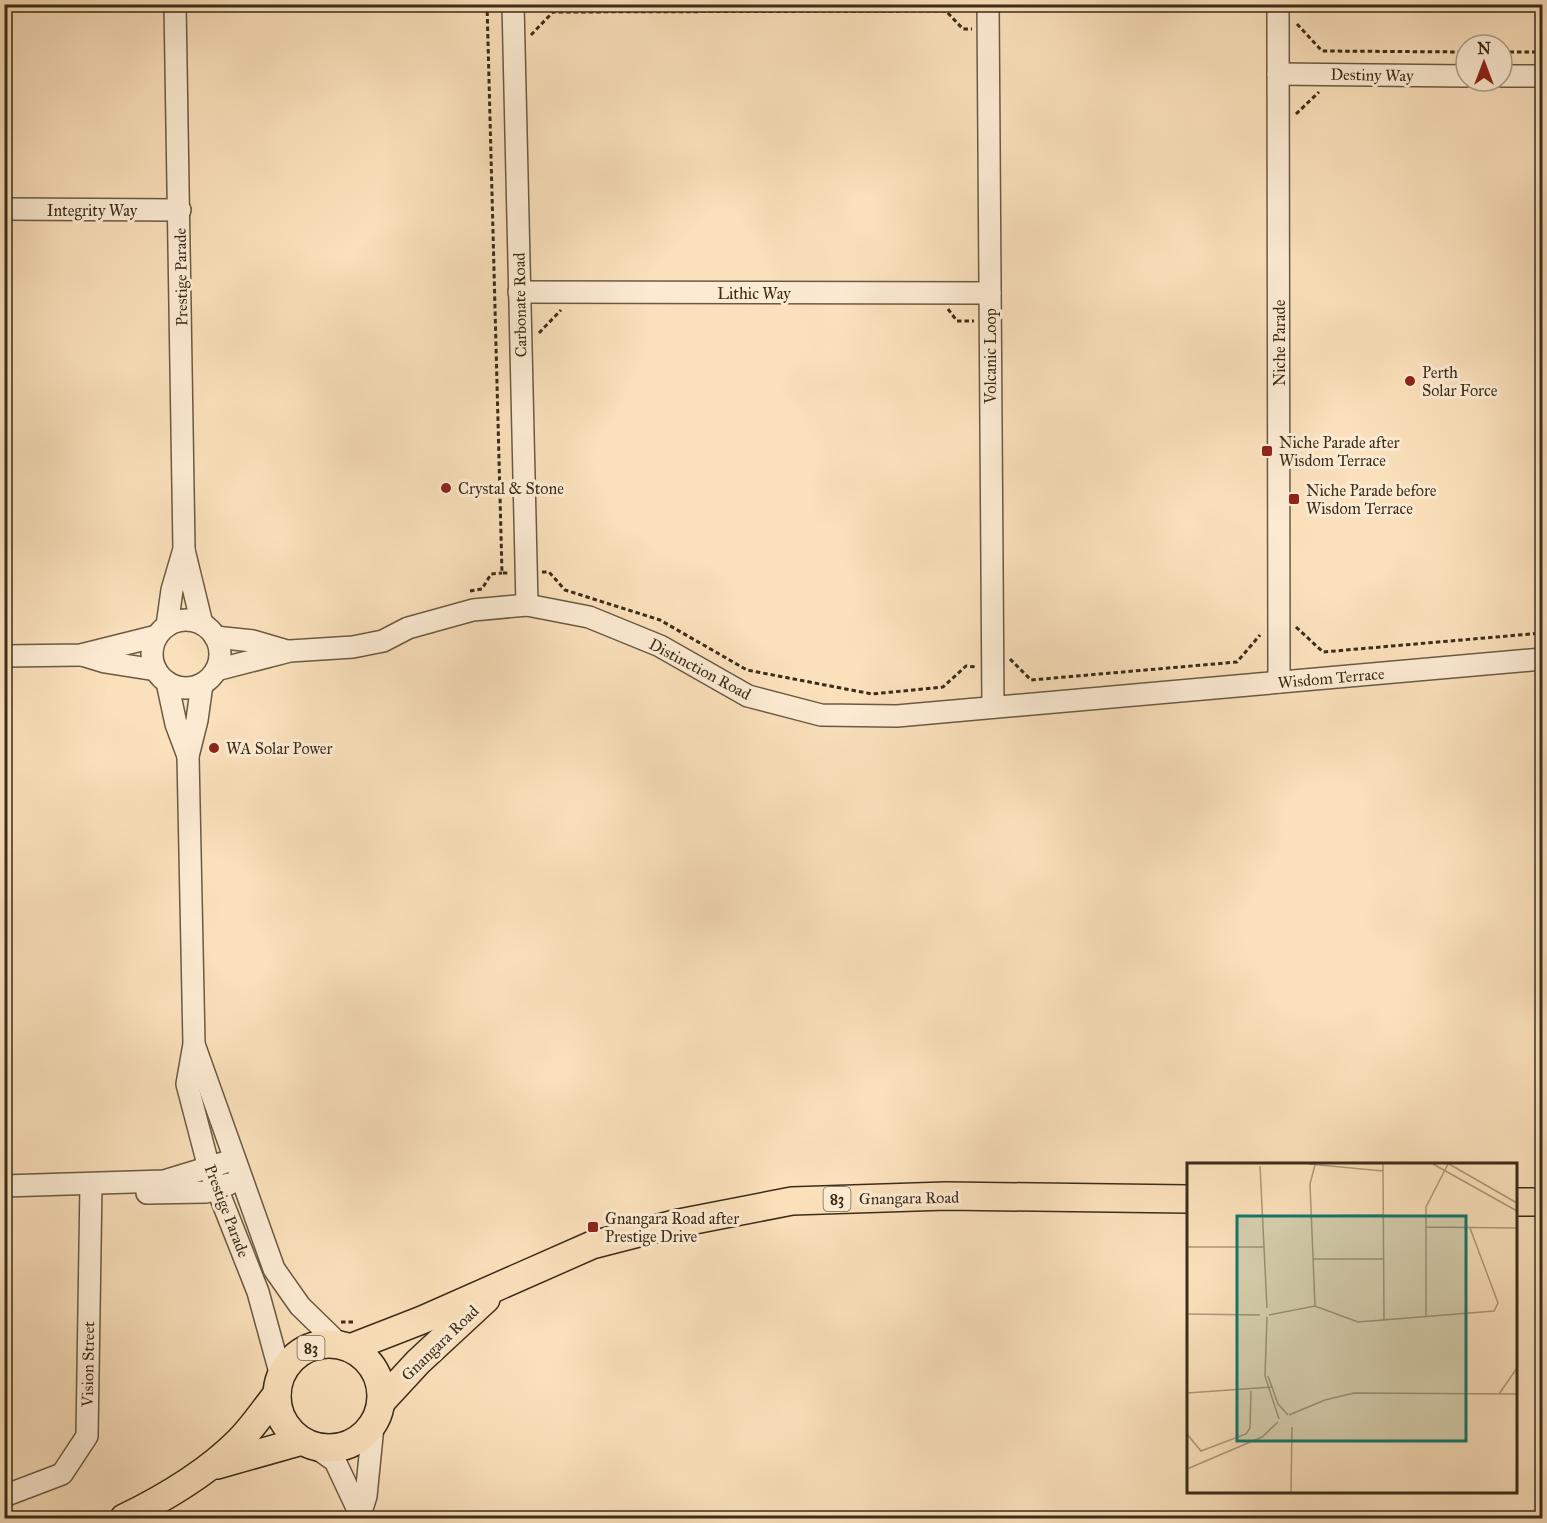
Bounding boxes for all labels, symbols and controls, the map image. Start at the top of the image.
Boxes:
north arrow [1454,33,1514,93]
text: N [1477,39,1491,58]
street label: Destiny Way [1330,65,1414,85]
street label: Integrity Way [47,201,138,221]
street label: Prestige Parade [171,227,192,326]
street label: Carbonate Road [510,252,530,358]
street label: Lithic Way [717,284,791,303]
street label: Niche Parade [1270,299,1289,386]
street label: Volcanic Loop [981,308,1000,405]
place label: Perth Solar Force [1422,363,1498,400]
marker: Perth Solar Force [1403,374,1417,388]
place label: Niche Parade after Wisdom Terrace [1279,433,1400,470]
marker: Niche Parade after Wisdom Terrace [1260,444,1274,458]
place label: Crystal & Stone [458,479,564,498]
marker: Crystal & Stone [439,481,453,495]
place label: Niche Parade before Wisdom Terrace [1306,481,1437,518]
marker: Niche Parade before Wisdom Terrace [1287,492,1301,506]
street label: Distinction Road [646,634,754,704]
street label: Wisdom Terrace [1277,664,1385,692]
place label: WA Solar Power [226,739,333,758]
marker: WA Solar Power [207,741,221,755]
street label: Prestige Parade [200,1162,254,1261]
inset map [1187,1163,1517,1493]
road number: 83 [824,1187,850,1211]
street label: Gnangara Road [859,1188,959,1209]
place label: Gnangara Road after Prestige Drive [605,1209,739,1247]
marker: Gnangara Road after Prestige Drive [586,1220,600,1234]
street label: Gnangara Road [397,1301,483,1385]
street label: Vision Street [78,1321,98,1408]
road number: 83 [298,1336,324,1360]

